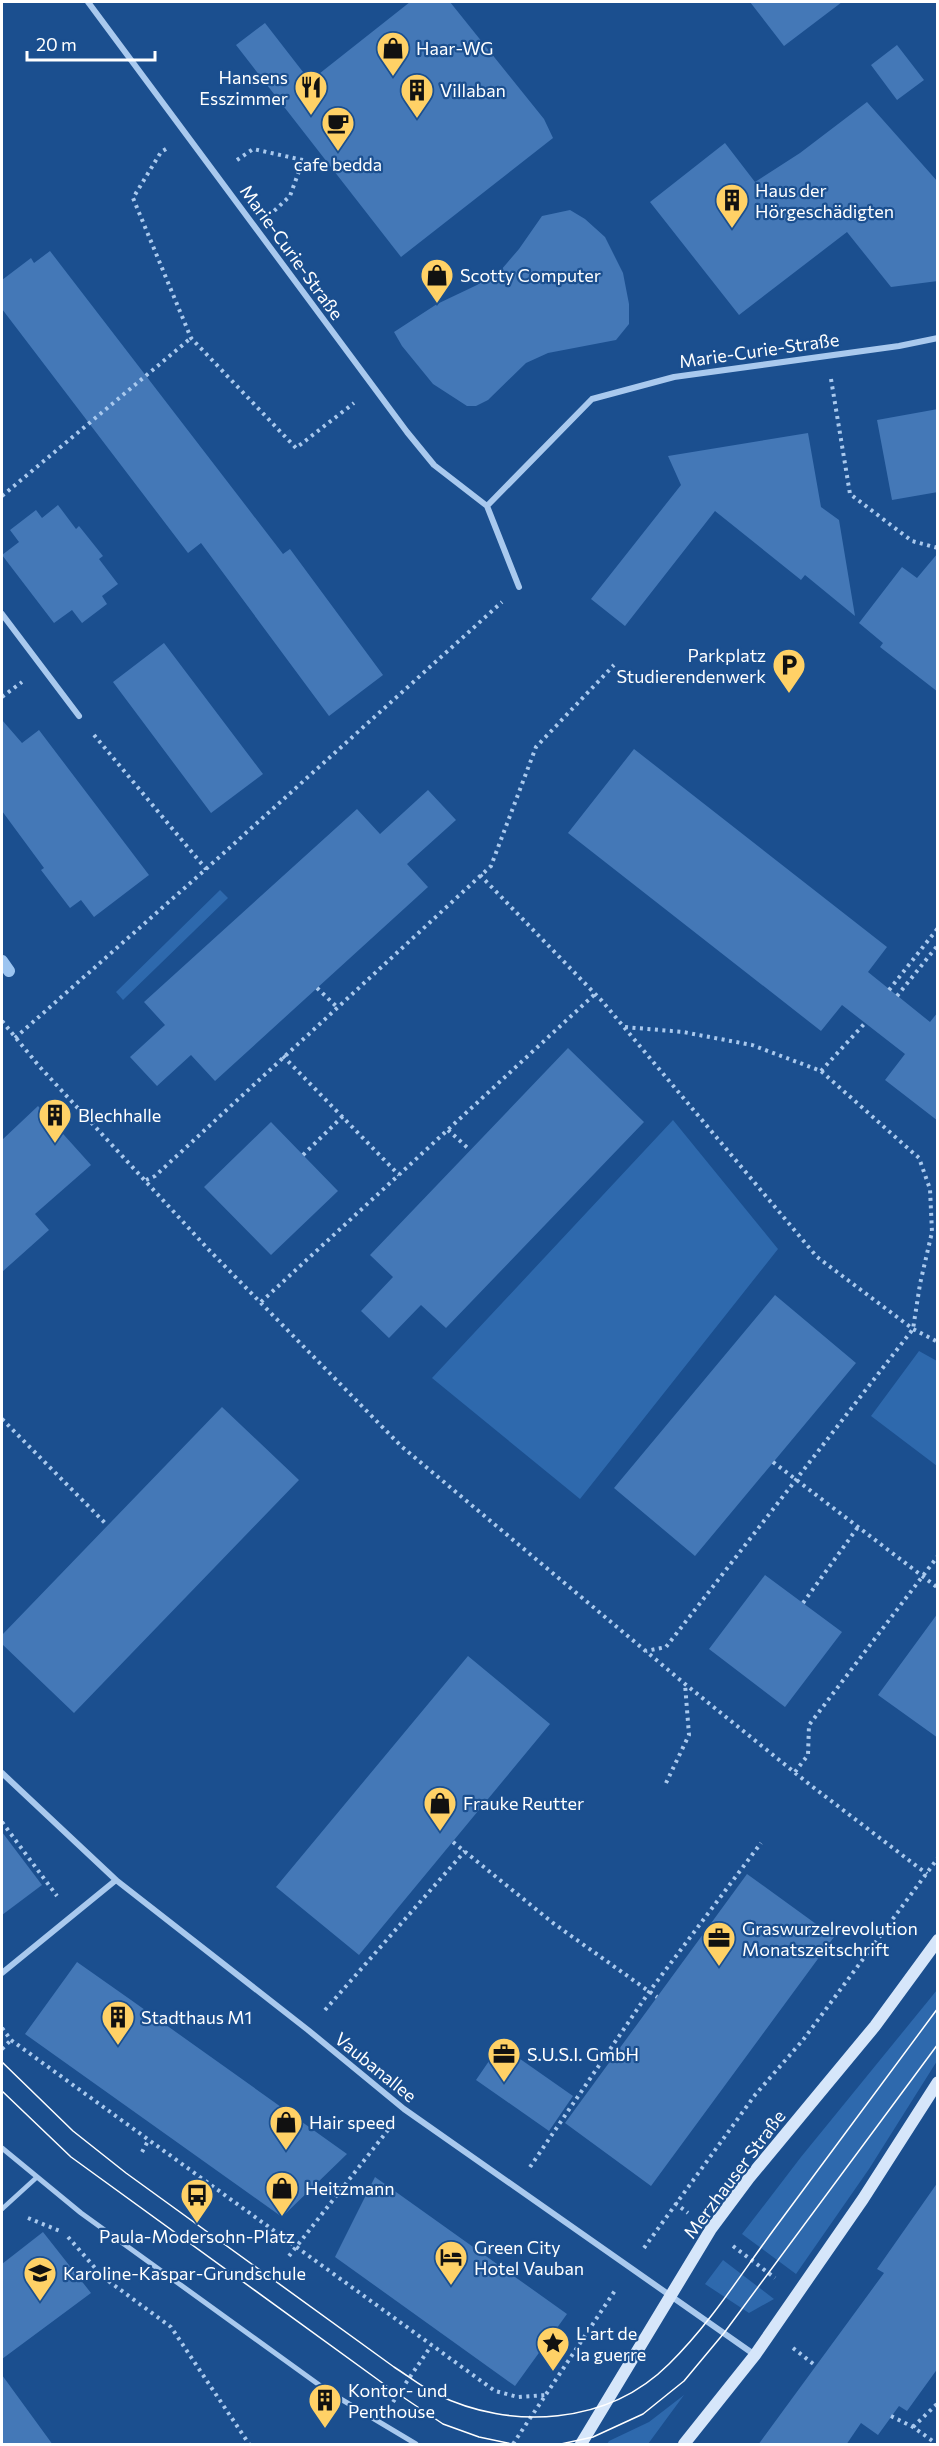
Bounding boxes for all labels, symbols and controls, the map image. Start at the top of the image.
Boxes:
scale bar [27,24,154,62]
shop icon: Haar-WG [375,30,411,77]
text: 20 m [36,33,77,55]
place label: Haar-WG [416,37,493,59]
place label: Hansens Esszimmer [199,66,288,109]
restaurant icon: Hansens Esszimmer [293,69,329,116]
building icon: Villaban [399,72,435,119]
place label: Villaban [440,79,506,101]
cafe icon: cafe bedda [320,105,356,152]
place label: cafe bedda [294,153,382,175]
place label: Haus der Hörgeschädigten [755,179,894,222]
street label: Marie-Curie-Straße [236,180,348,324]
building icon: Haus der Hörgeschädigten [714,182,750,229]
shop icon: Scotty Computer [419,257,455,304]
place label: Scotty Computer [460,264,601,286]
street label: Marie-Curie-Straße [678,328,840,372]
place label: Parkplatz Studierendenwerk [616,644,766,687]
parking icon: Parkplatz Studierendenwerk [771,647,807,694]
building icon: Blechhalle [37,1097,73,1144]
place label: Blechhalle [78,1104,161,1126]
shop icon: Frauke Reutter [422,1785,458,1832]
place label: Frauke Reutter [463,1792,584,1814]
place label: Graswurzelrevolution Monatszeitschrift [742,1917,918,1960]
office icon: Graswurzelrevolution Monatszeitschrift [701,1920,737,1967]
building icon: Stadthaus M1 [100,1999,136,2046]
place label: Stadthaus M1 [141,2006,252,2028]
street label: Vaubanallee [331,2027,421,2107]
office icon: S.U.S.I. GmbH [486,2036,522,2083]
place label: S.U.S.I. GmbH [527,2043,639,2065]
shop icon: Hair speed [268,2104,304,2151]
street label: Merzhauser Straße [678,2105,790,2243]
place label: Hair speed [309,2111,395,2133]
shop icon: Heitzmann [264,2170,300,2217]
bus stop icon: Paula-Modersohn-Platz [179,2177,215,2224]
place label: Heitzmann [305,2177,395,2199]
place label: Paula-Modersohn-Platz [99,2225,295,2247]
place label: Green City Hotel Vauban [474,2236,584,2279]
hotel icon: Green City Hotel Vauban [433,2239,469,2286]
school or university icon: Karoline-Kaspar-Grundschule [22,2255,58,2302]
place label: Karoline-Kaspar-Grundschule [63,2262,306,2284]
place label: L'art de la guerre [576,2322,646,2365]
place icon: L'art de la guerre [535,2325,571,2372]
place label: Kontor- und Penthouse [348,2379,448,2422]
building icon: Kontor- und Penthouse [307,2382,343,2429]

